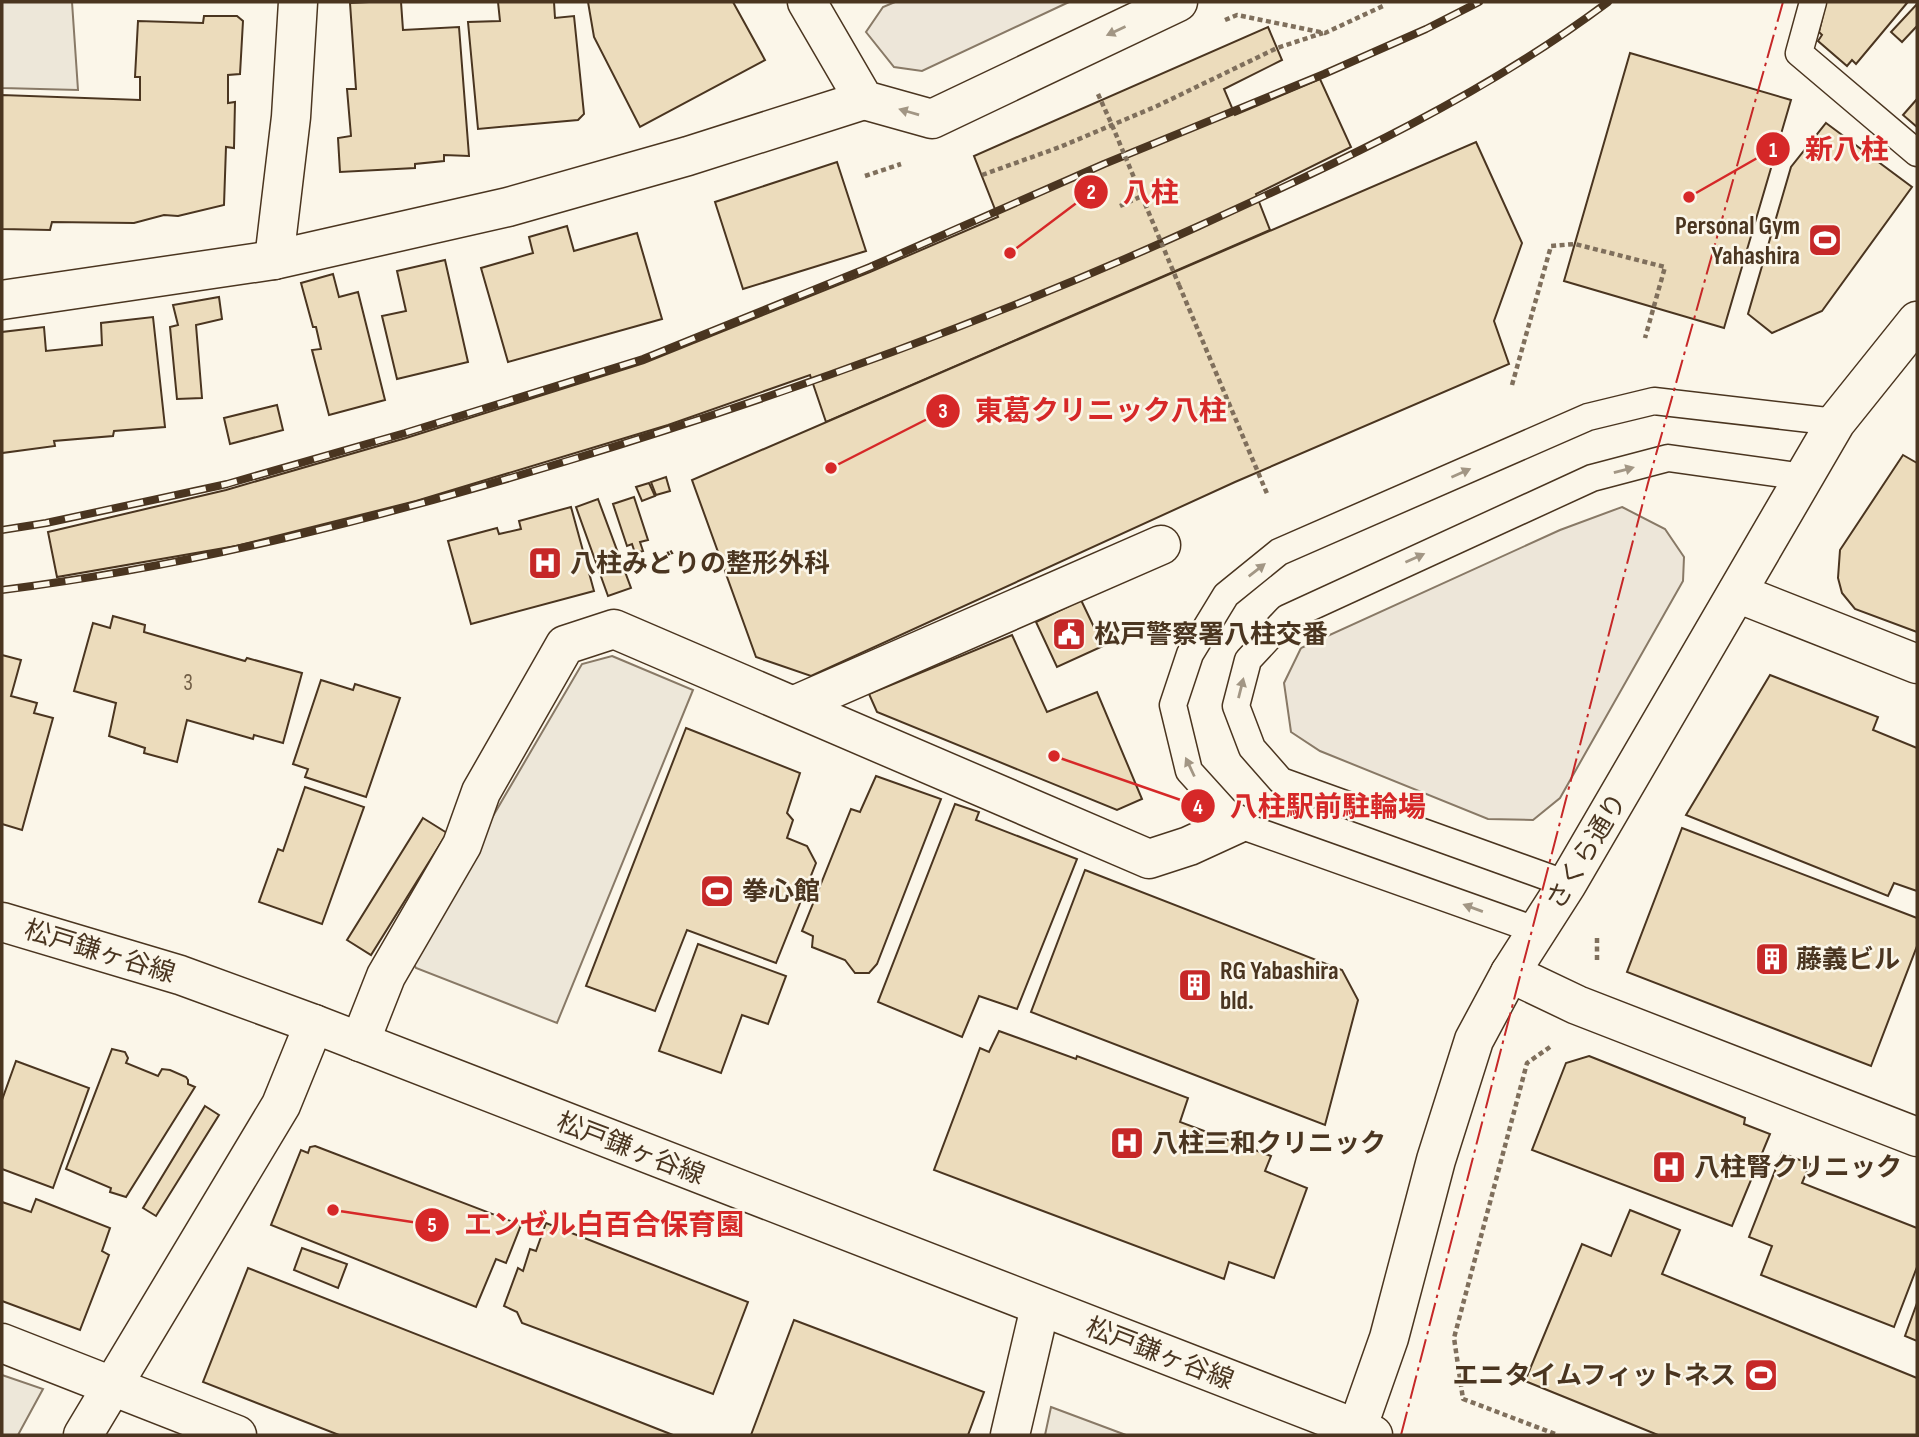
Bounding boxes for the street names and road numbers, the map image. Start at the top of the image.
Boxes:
street label: さくら通り [1541,788,1634,915]
street label: 松戸鎌ヶ谷線 [20,915,179,990]
street label: 松戸鎌ヶ谷線 [552,1107,709,1192]
street label: 松戸鎌ヶ谷線 [1081,1312,1238,1397]

